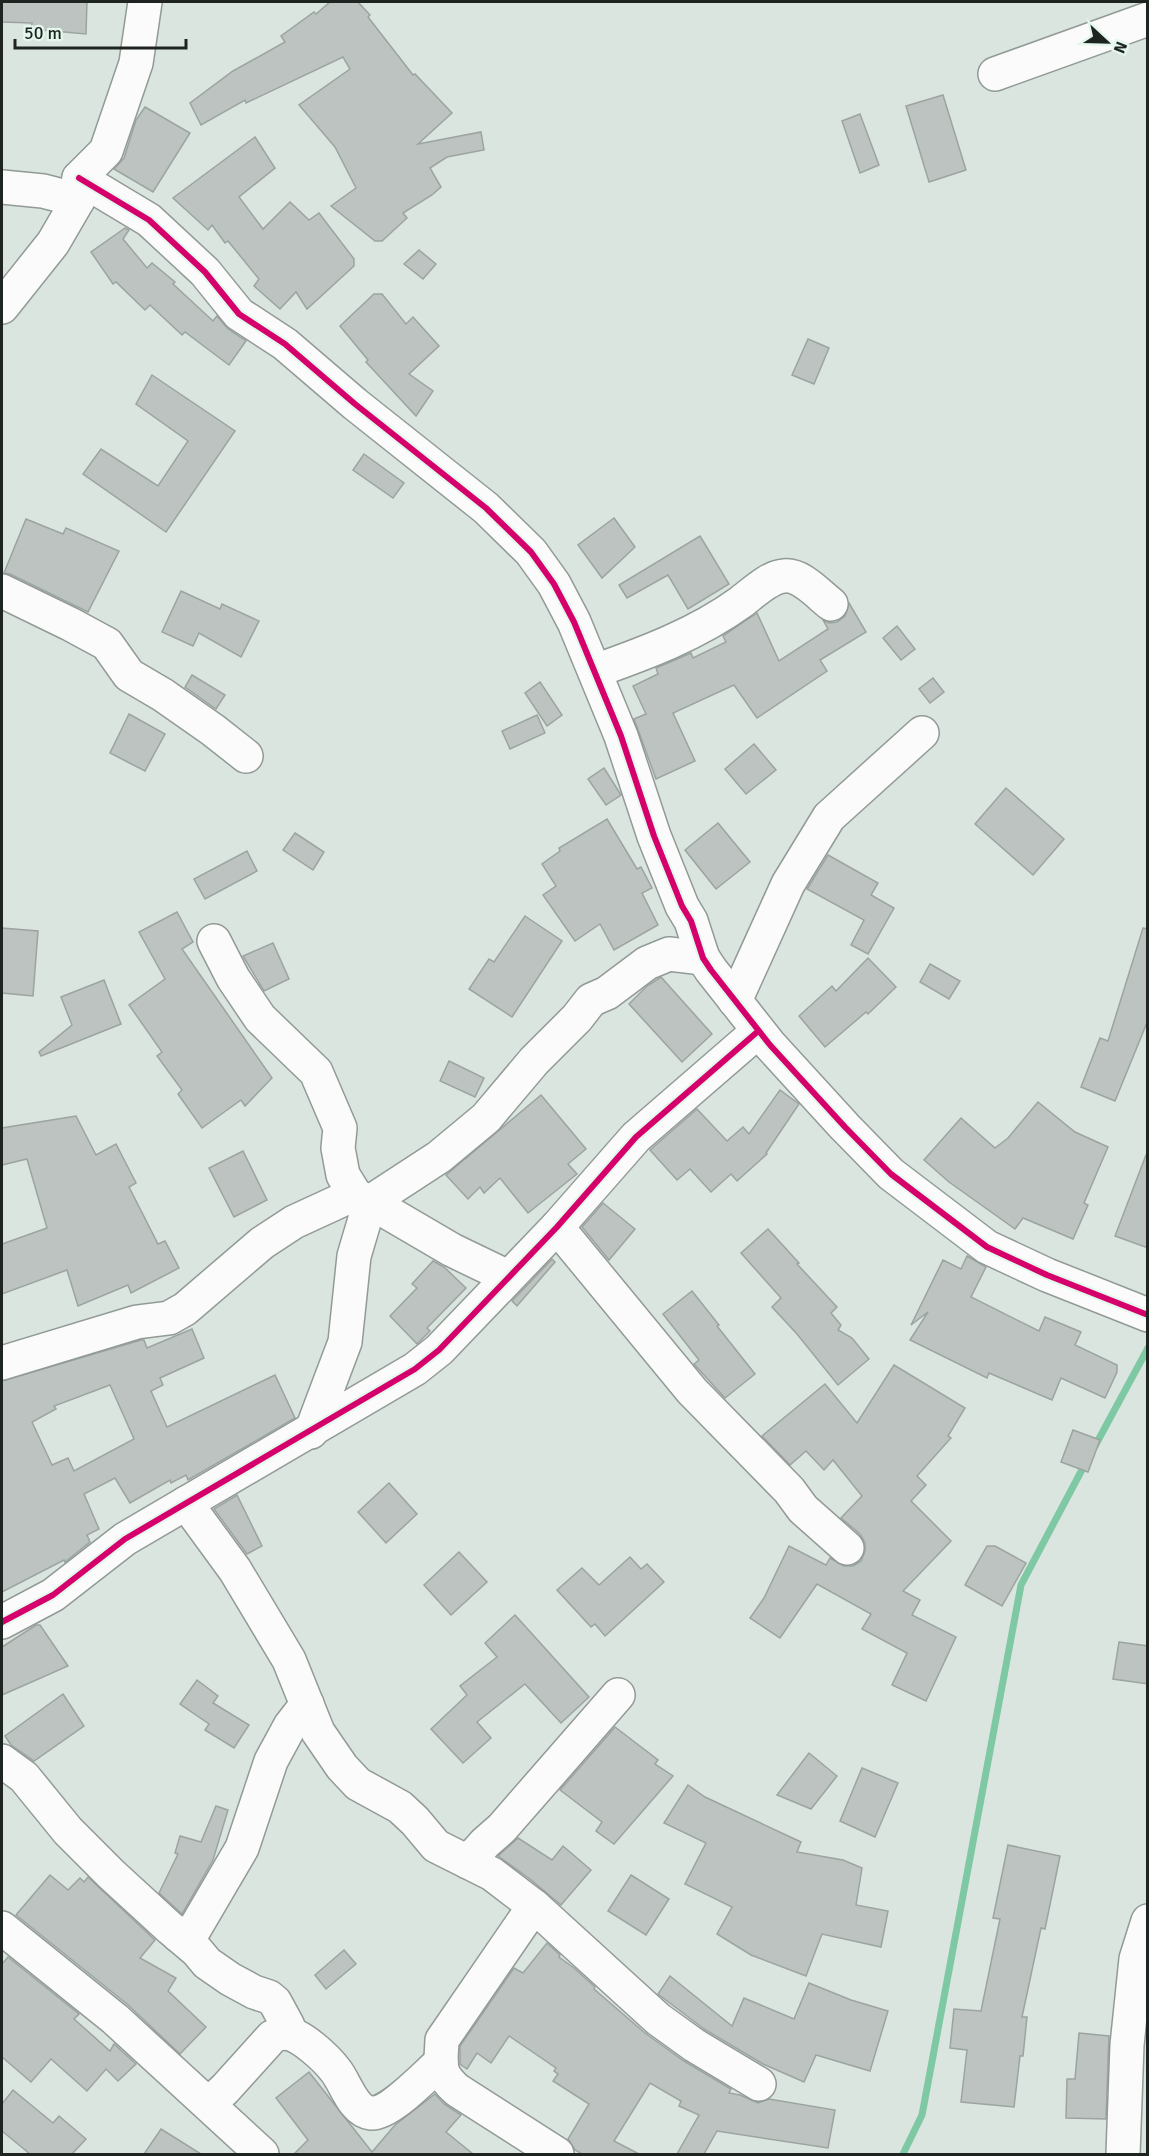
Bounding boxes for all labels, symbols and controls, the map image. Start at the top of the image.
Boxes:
scale bar [15,12,186,50]
north arrow [1077,12,1137,72]
text: 50 m [24,22,62,44]
text: N [1109,38,1131,56]

